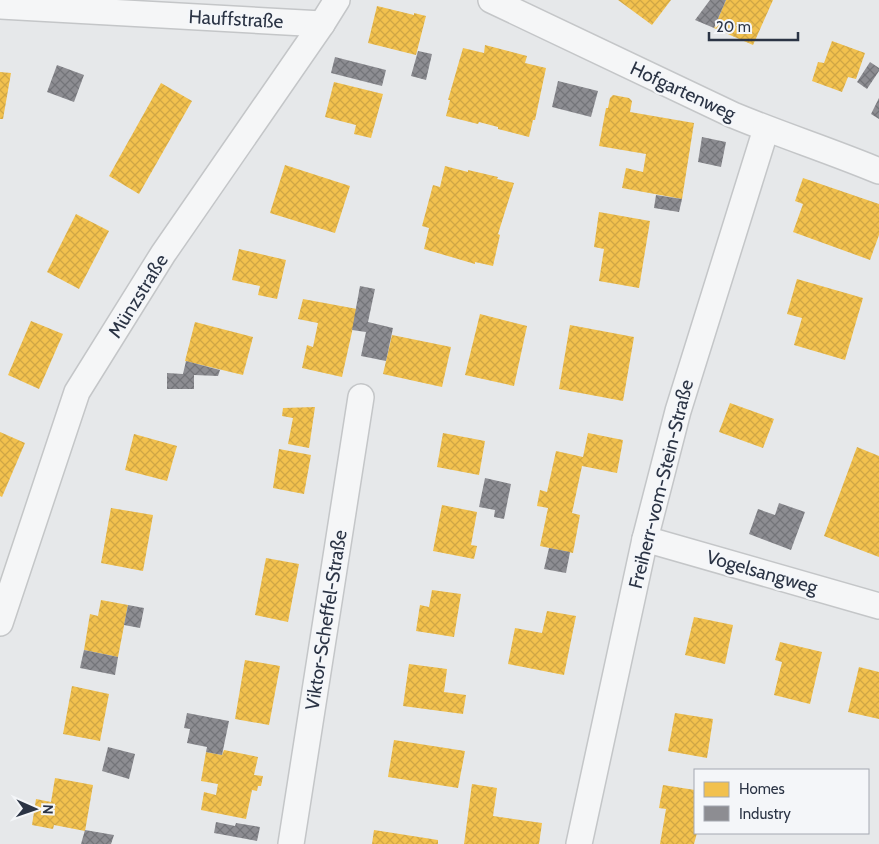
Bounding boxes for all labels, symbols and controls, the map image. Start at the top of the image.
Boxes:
street label: Hauffstraße [188,5,284,33]
scale bar [709,10,798,42]
text: 20 m [716,18,751,36]
street label: Hofgartenweg [627,57,740,126]
street label: Münzstraße [103,250,173,342]
street label: Freiherr-vom-Stein-Straße [624,377,698,591]
street label: Viktor-Scheffel-Straße [300,528,352,712]
street label: Vogelsangweg [704,545,821,599]
legend [694,769,869,834]
text: Homes [739,780,785,798]
north arrow [10,784,60,834]
text: N [39,804,57,815]
text: Industry [739,805,791,823]

